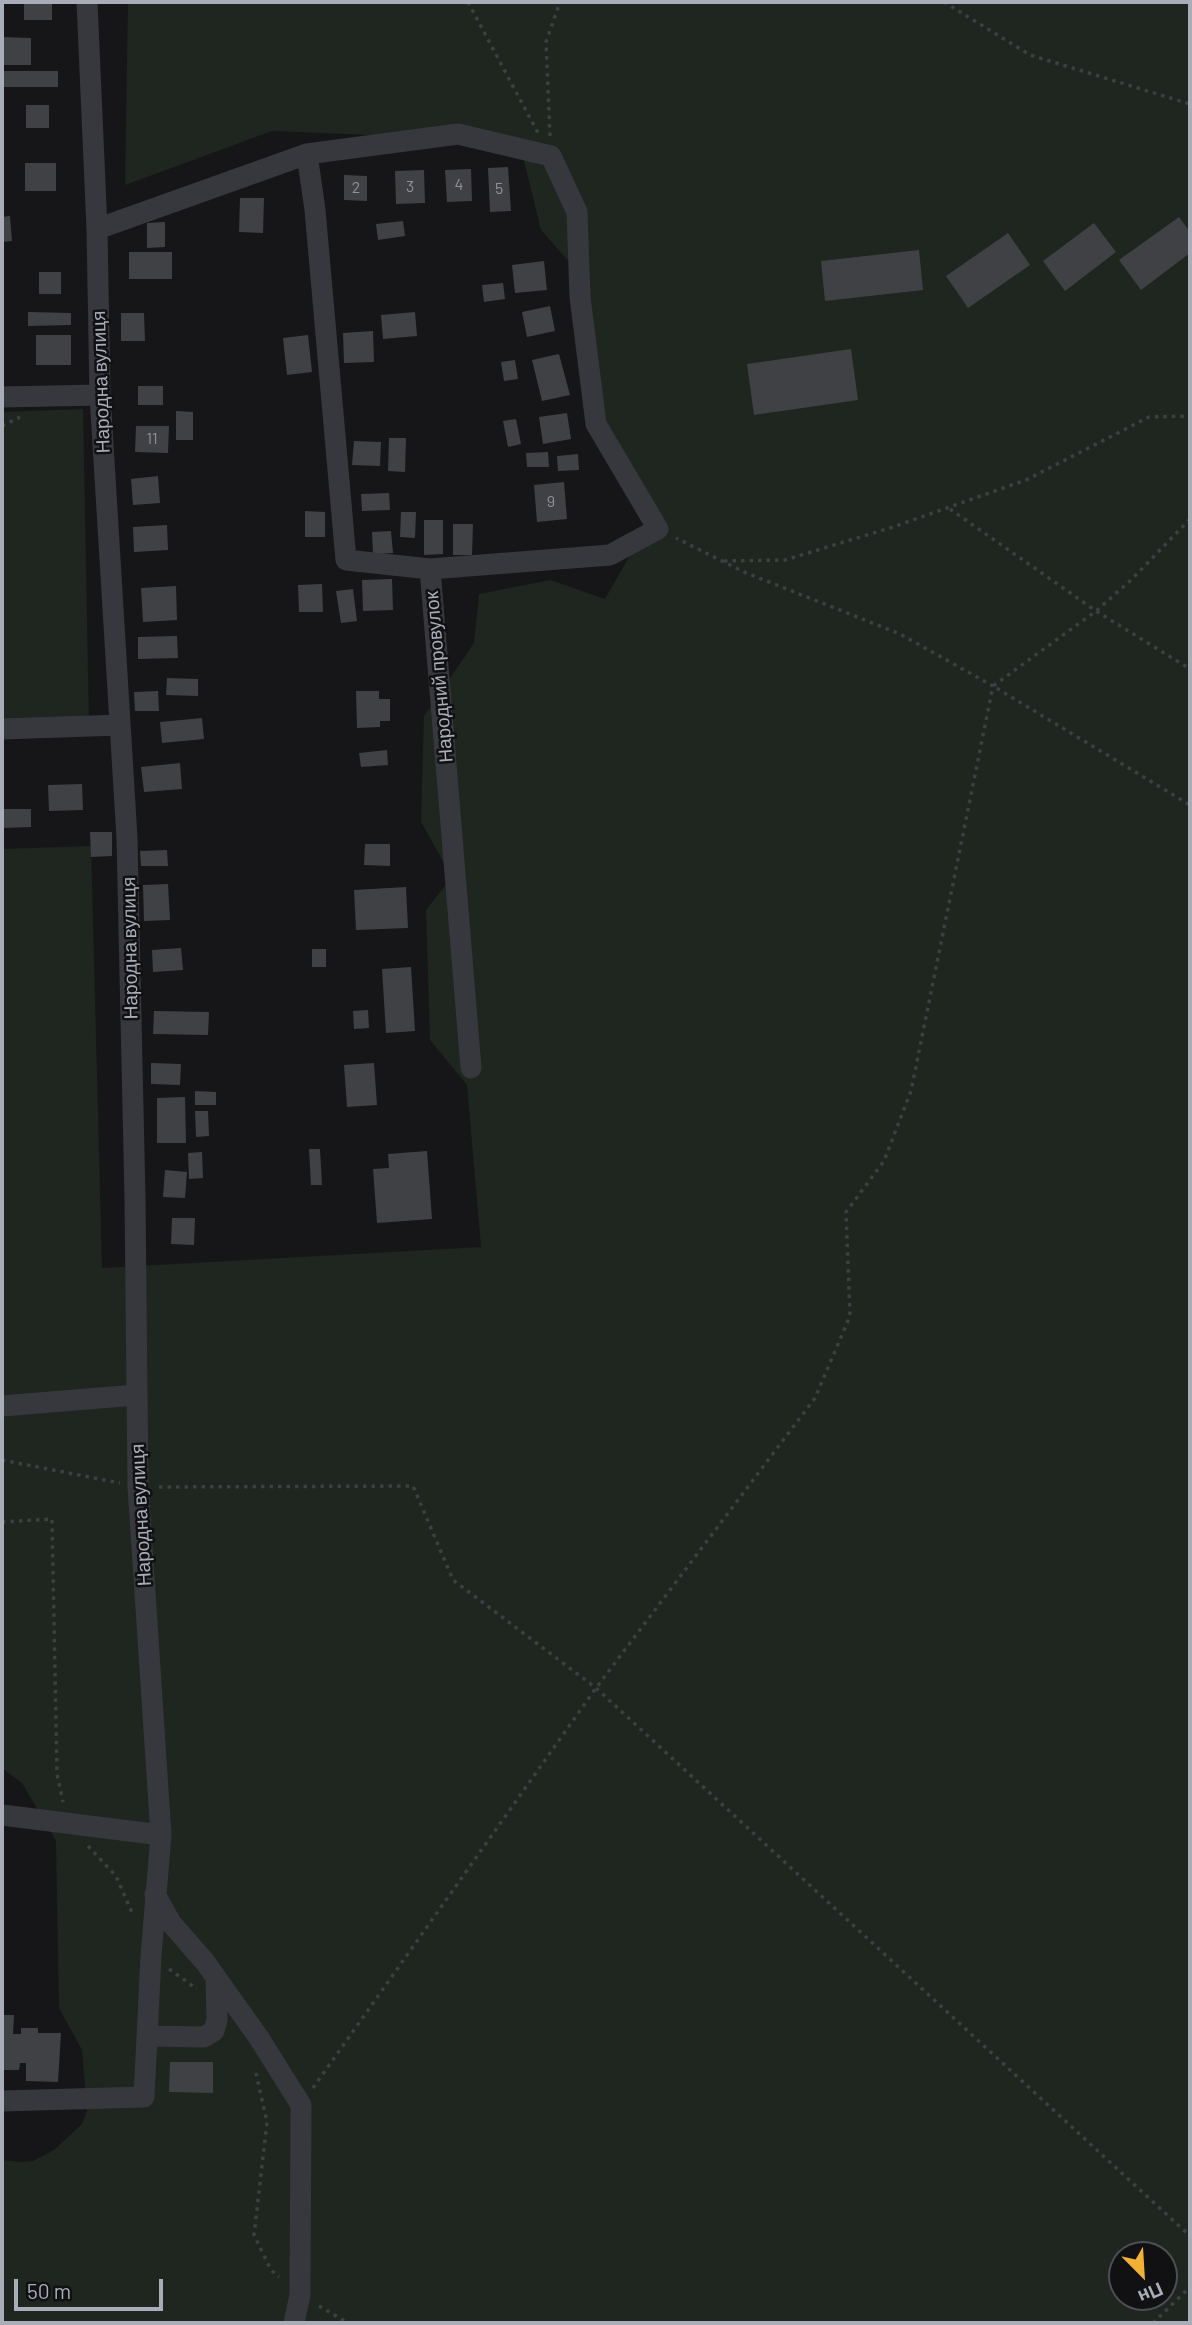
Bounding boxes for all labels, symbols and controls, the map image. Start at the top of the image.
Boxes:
house number: 4 [455,175,463,195]
house number: 3 [406,177,414,197]
house number: 2 [352,178,360,198]
house number: 5 [495,179,503,199]
street label: Народна вулиця [87,310,115,454]
house number: 11 [146,429,158,449]
house number: 9 [547,492,555,512]
street label: Народний провулок [420,590,458,764]
street label: Народна вулиця [117,877,143,1019]
street label: Народна вулиця [126,1443,156,1587]
north arrow [1108,2241,1178,2311]
scale bar [18,2266,166,2310]
text: 50 m [27,2278,71,2303]
text: Пн [1135,2278,1167,2309]

